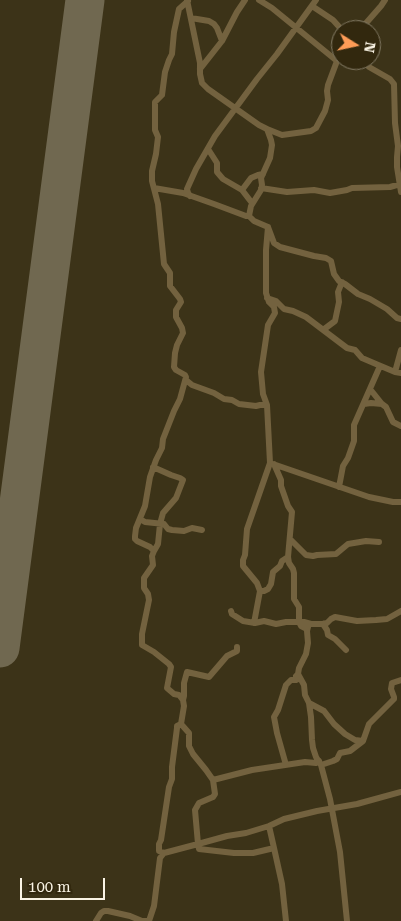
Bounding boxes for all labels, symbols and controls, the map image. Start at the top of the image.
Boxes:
north arrow [331,20,381,70]
text: N [361,41,379,54]
scale bar [22,868,108,900]
text: 100 m [28,878,71,896]

